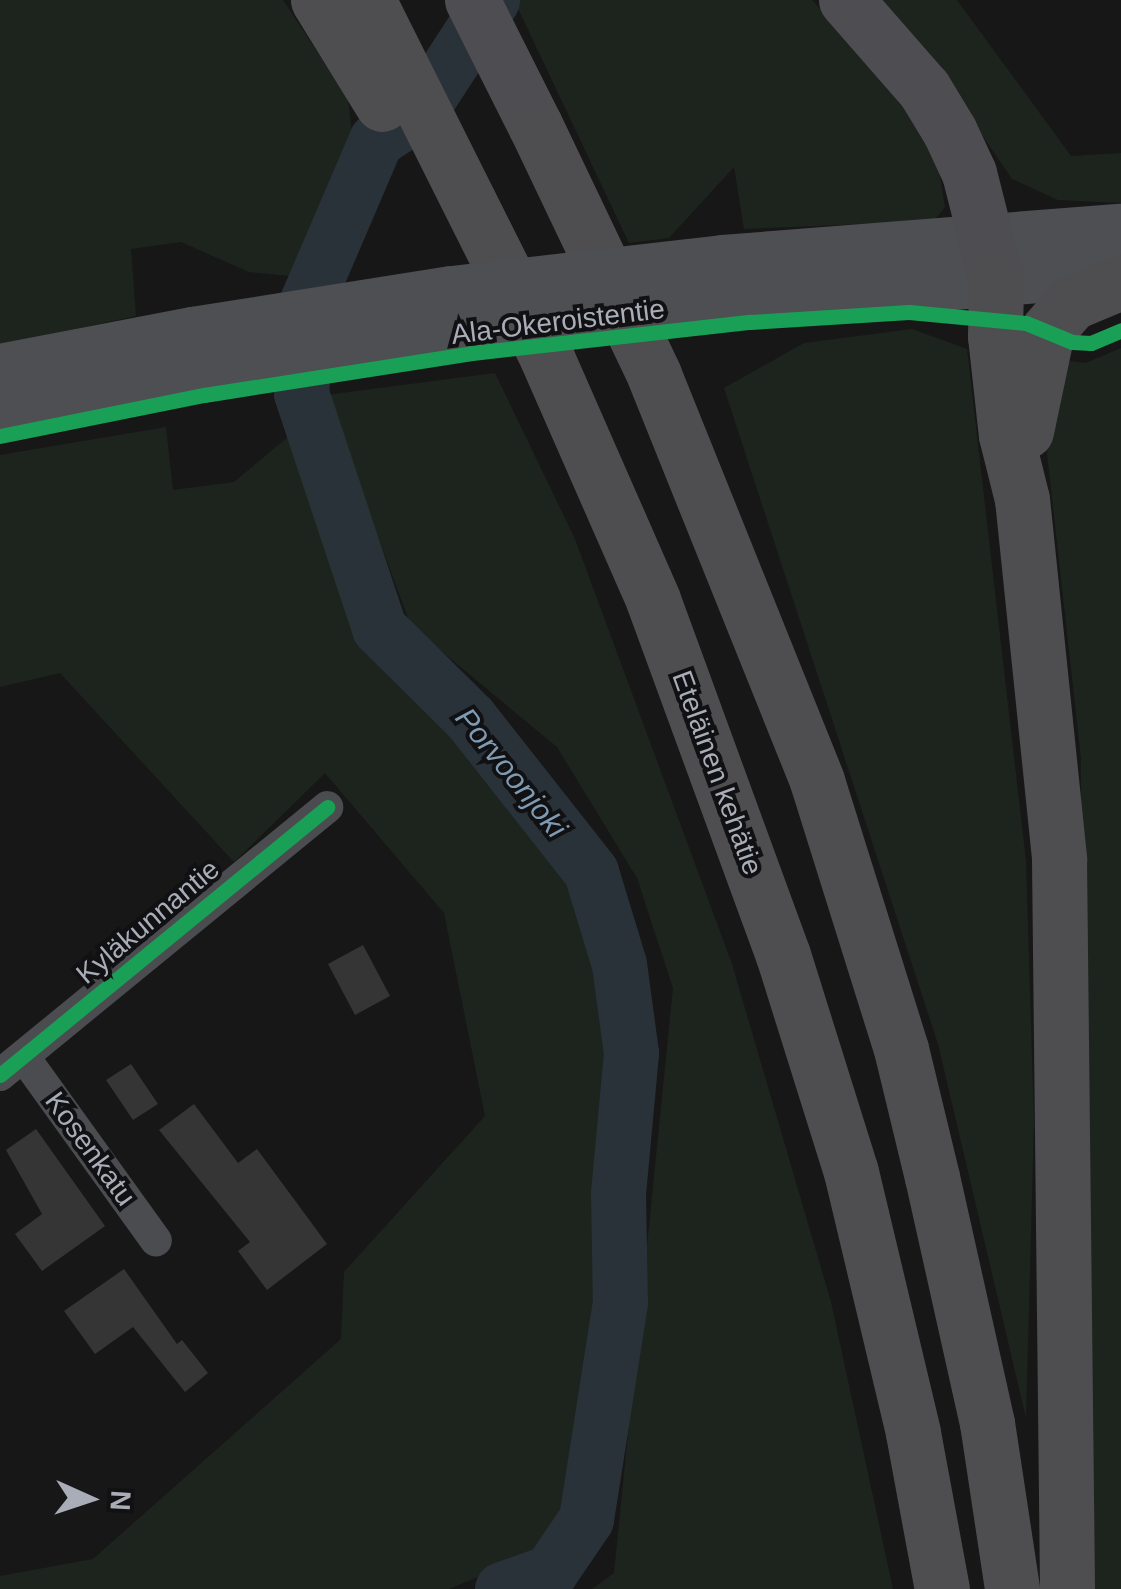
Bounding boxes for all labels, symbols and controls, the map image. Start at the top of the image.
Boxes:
street label: Ala-Okeroistentie [449,292,667,352]
street label: Eteläinen kehätie [664,666,770,880]
water label: Porvoonjoki [448,701,574,845]
street label: Kyläkunnantie [70,853,226,991]
street label: Kosenkatu [38,1086,142,1212]
north arrow [40,1449,140,1549]
text: N [104,1490,136,1512]

